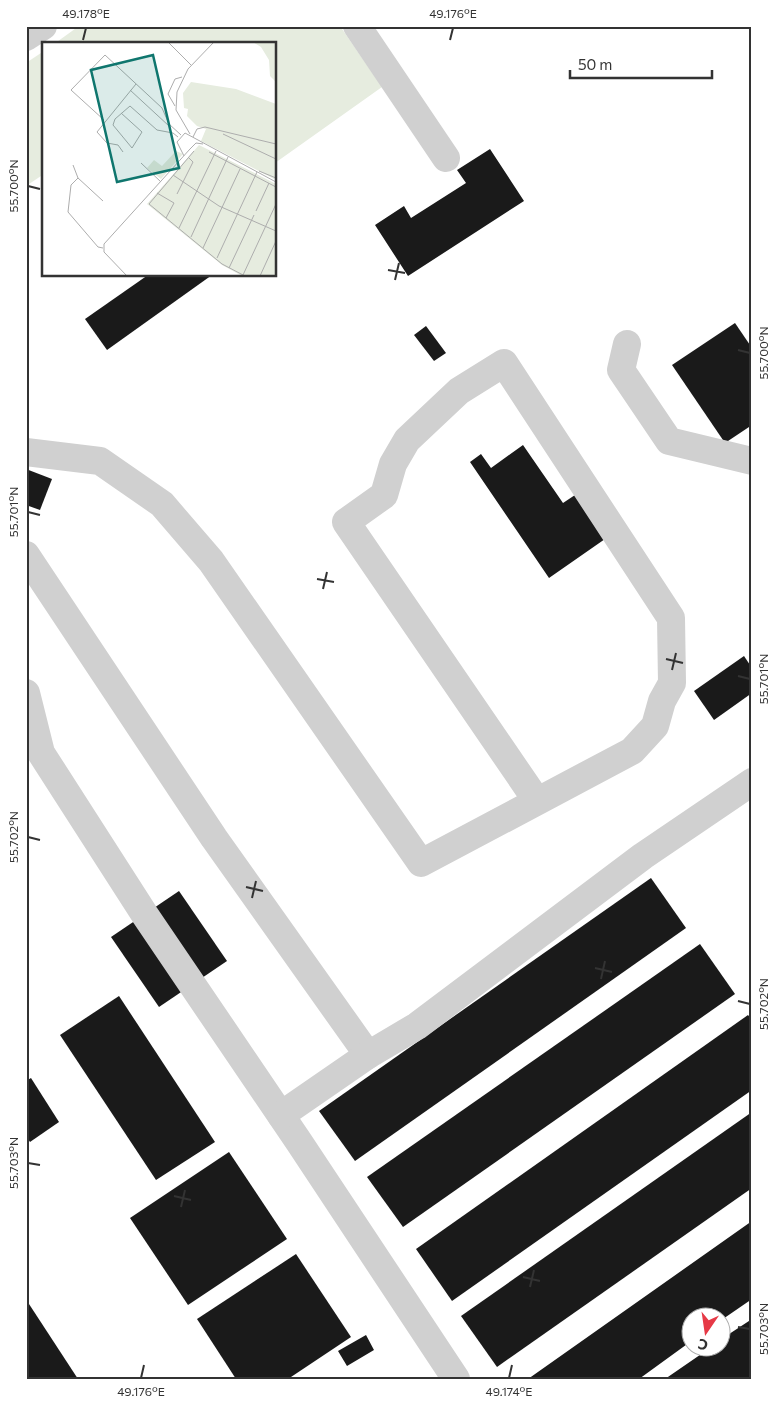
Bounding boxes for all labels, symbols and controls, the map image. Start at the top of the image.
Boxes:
text: 49.178°E [62,6,110,20]
text: 49.176°E [429,6,477,20]
inset map [42,42,276,276]
scale bar [570,48,713,80]
text: 50 m [578,55,612,73]
text: 55.700°N [6,160,20,212]
text: 55.700°N [756,327,770,379]
text: 55.701°N [6,487,20,537]
text: 55.701°N [756,654,770,704]
text: 55.702°N [6,811,20,863]
text: 55.702°N [756,978,770,1030]
text: 55.703°N [6,1137,20,1189]
text: 55.703°N [756,1303,770,1355]
north arrow [680,1308,730,1358]
text: С [696,1336,710,1355]
text: 49.176°E [117,1384,165,1398]
text: 49.174°E [486,1384,532,1398]

